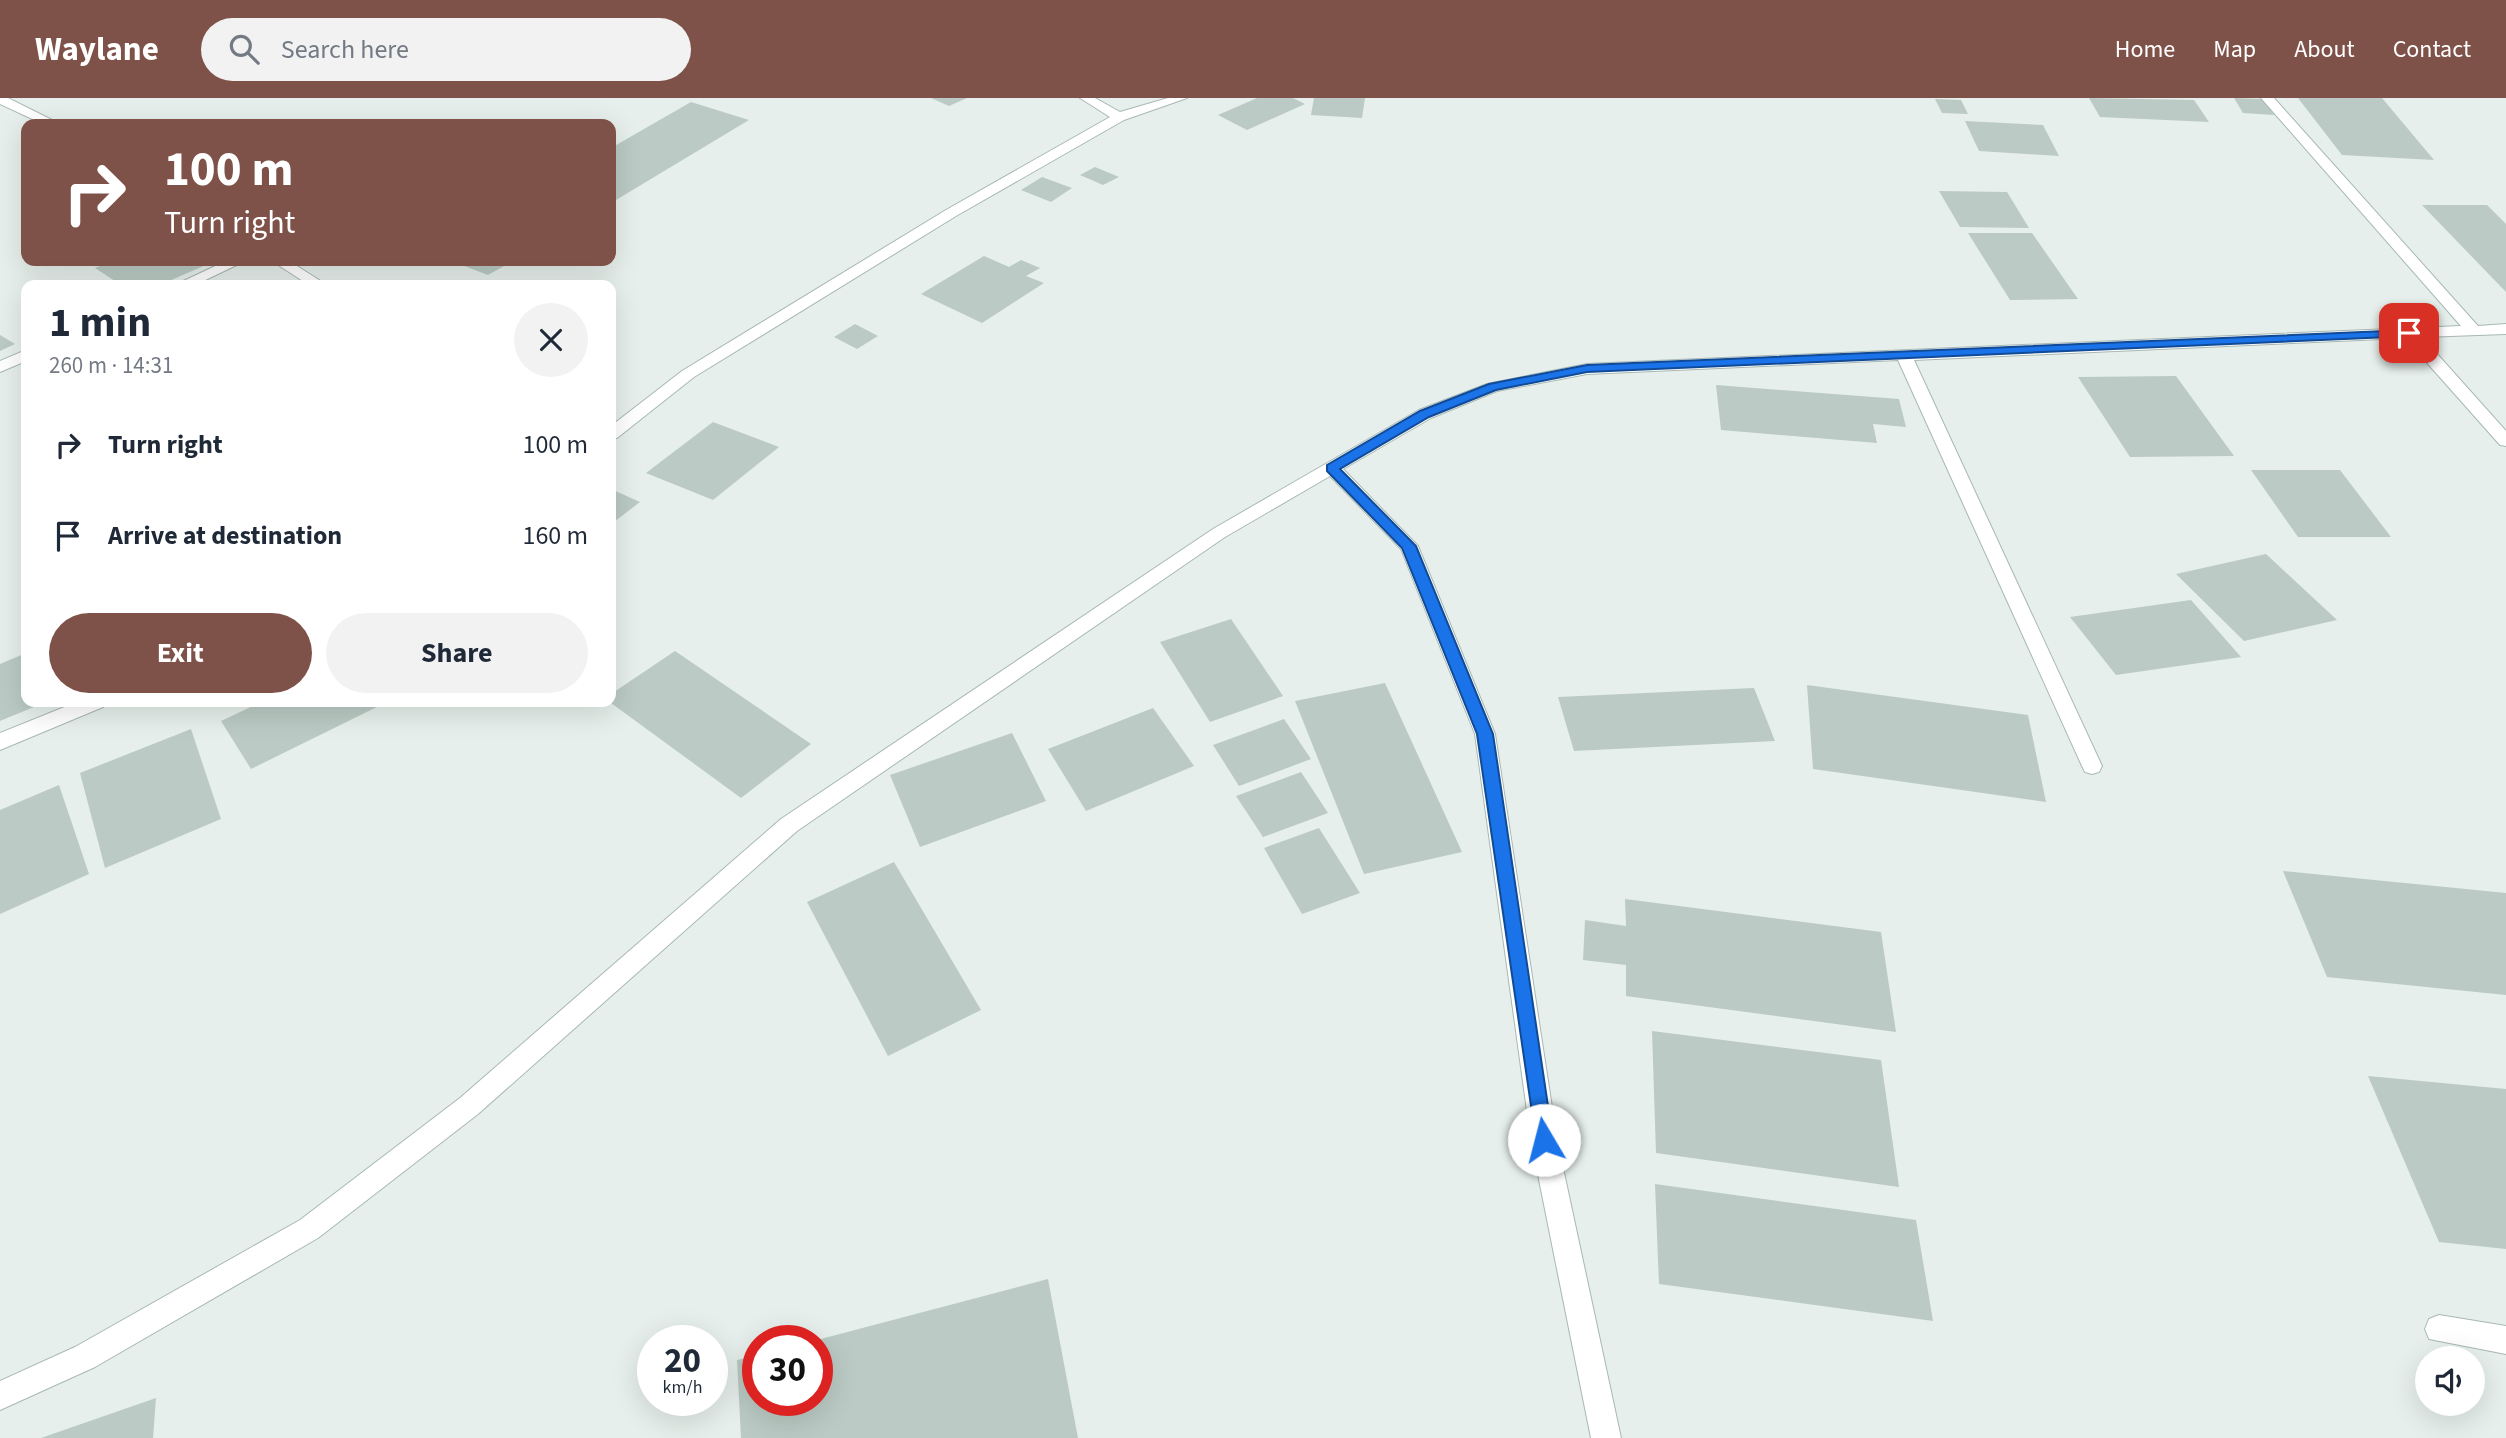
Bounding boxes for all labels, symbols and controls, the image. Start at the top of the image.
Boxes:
search box [201,18,691,81]
text: Waylane [35,26,159,73]
icon: search [225,30,263,68]
text: Search here [281,31,409,68]
text: Home [2115,32,2175,67]
text: Map [2213,32,2256,67]
text: About [2294,32,2355,67]
text: Contact [2393,32,2471,67]
text: 100 m [164,135,293,205]
icon: right [49,147,140,238]
text: Turn right [164,200,295,246]
text: 1 min [49,293,151,353]
button: close [514,303,588,377]
pin [2379,303,2439,363]
icon: arrive [2390,314,2428,352]
text: 260 m · 14:31 [49,349,173,382]
icon: right [49,426,87,464]
text: Turn right [108,426,223,463]
text: 100 m [522,426,588,463]
icon: arrive [49,517,87,555]
text: Arrive at destination [108,517,342,554]
text: 160 m [522,517,588,554]
button: Exit [49,613,312,693]
button: Share [326,613,588,693]
position arrow [1507,1103,1581,1177]
speed limit sign: 30 [742,1325,833,1416]
text: 20 [664,1336,701,1386]
map controls [2415,1346,2485,1416]
button: sound [2415,1346,2485,1416]
text: km/h [663,1375,702,1400]

